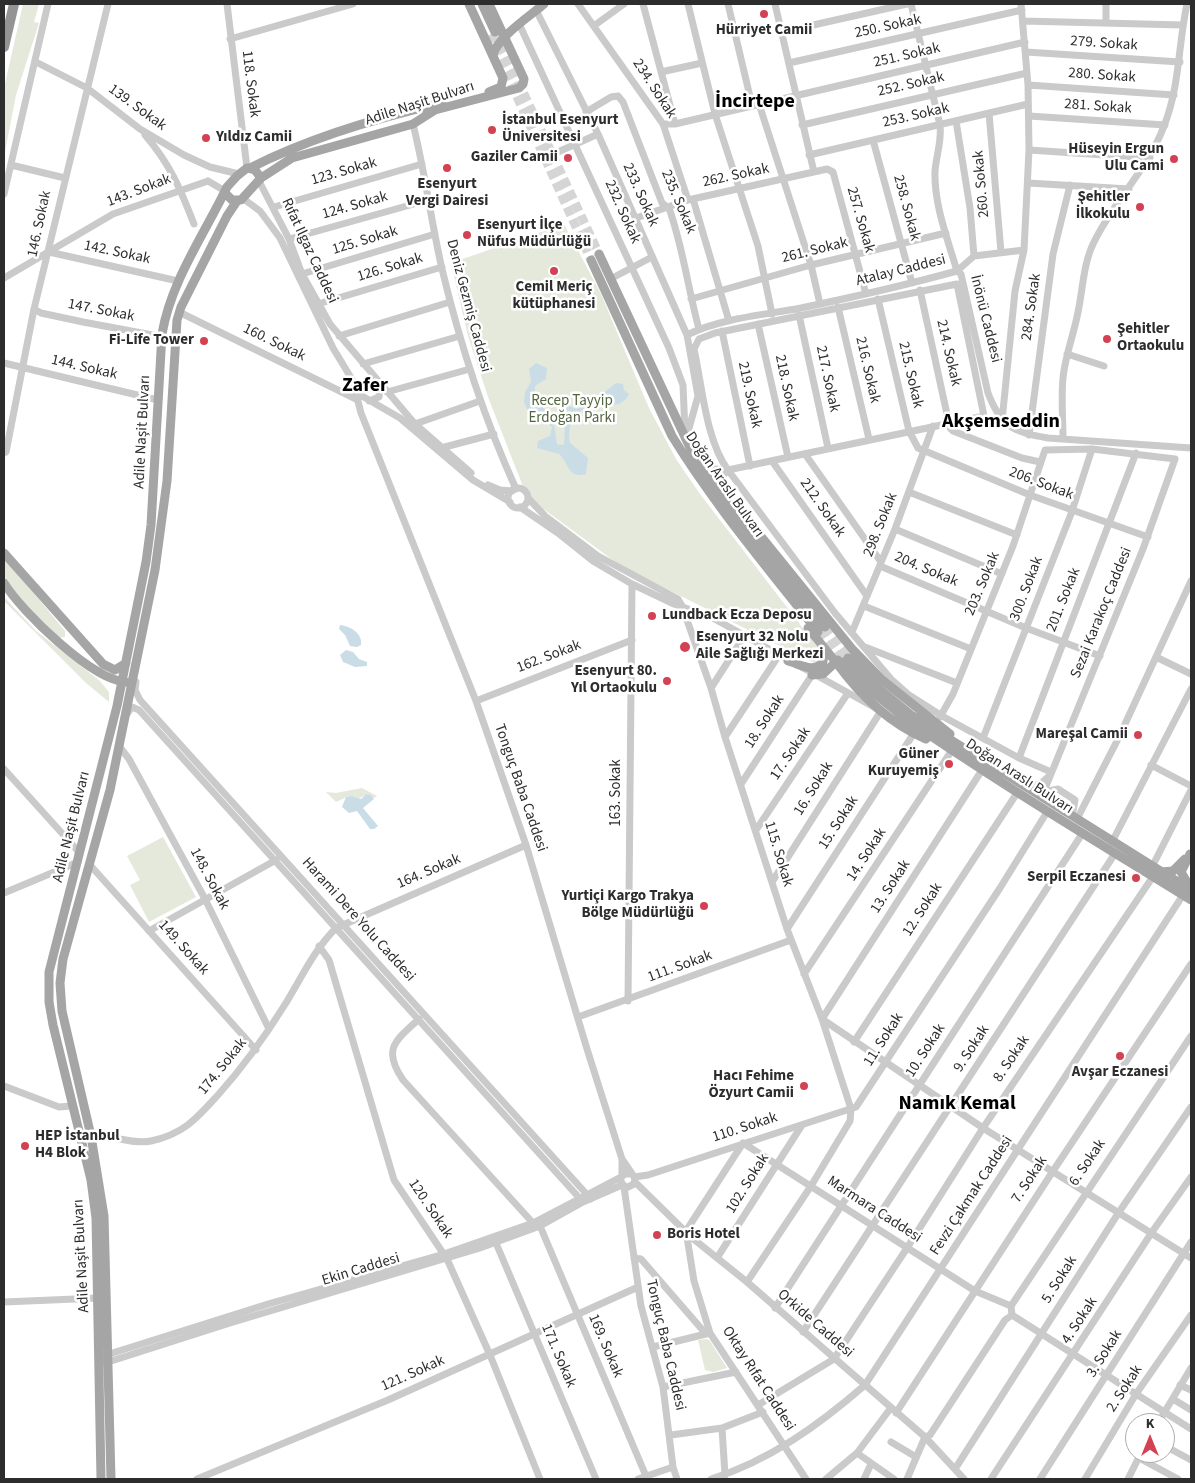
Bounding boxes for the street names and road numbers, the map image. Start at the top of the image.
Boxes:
street label: 250. Sokak [853,11,923,43]
street label: 279. Sokak [1070,33,1138,55]
street label: 251. Sokak [872,40,942,72]
street label: 118. Sokak [237,49,263,119]
street label: 234. Sokak [628,56,680,122]
street label: 280. Sokak [1068,65,1136,87]
street label: 252. Sokak [876,69,946,101]
street label: Adile Naşit Bulvarı [363,78,477,130]
street label: 139. Sokak [104,81,170,135]
street label: 281. Sokak [1064,96,1132,118]
street label: 253. Sokak [881,100,951,132]
street label: 260. Sokak [970,150,994,218]
street label: 123. Sokak [309,154,379,190]
street label: 262. Sokak [701,160,771,192]
street label: 233. Sokak [618,161,662,229]
street label: 235. Sokak [657,167,699,237]
street label: 143. Sokak [104,171,174,211]
street label: 258. Sokak [889,173,923,243]
street label: 232. Sokak [600,178,644,246]
street label: 257. Sokak [842,185,878,255]
street label: 124. Sokak [320,188,390,224]
street label: 146. Sokak [24,189,56,259]
street label: Rıfat Ilgaz Caddesi [277,196,341,306]
street label: 125. Sokak [330,223,400,259]
street label: 261. Sokak [780,234,850,268]
street label: 142. Sokak [82,237,152,269]
street label: Deniz Gezmiş Caddesi [442,238,494,374]
street label: 126. Sokak [355,250,425,286]
street label: Atalay Caddesi [854,251,948,291]
street label: 284. Sokak [1018,272,1046,342]
street label: İnönü Caddesi [965,273,1005,365]
street label: 147. Sokak [66,296,136,326]
street label: 214. Sokak [932,318,964,388]
street label: 160. Sokak [240,320,308,366]
street label: 216. Sokak [851,335,883,405]
street label: 215. Sokak [894,340,926,410]
street label: 217. Sokak [811,344,843,414]
street label: 144. Sokak [49,352,119,384]
street label: 218. Sokak [770,353,802,423]
street label: 219. Sokak [733,360,765,430]
street label: Adile Naşit Bulvarı [131,375,155,489]
street label: Doğan Araslı Bulvarı [681,429,767,541]
street label: 206. Sokak [1006,464,1076,504]
street label: 212. Sokak [795,475,849,541]
street label: 298. Sokak [860,490,902,560]
street label: Sezai Karakoç Caddesi [1067,545,1137,681]
street label: 204. Sokak [891,549,961,591]
street label: 203. Sokak [962,549,1004,619]
street label: 300. Sokak [1007,554,1047,624]
street label: 201. Sokak [1043,565,1085,635]
street label: 162. Sokak [514,637,584,677]
street label: 18. Sokak [741,692,789,752]
street label: Tonguç Baba Caddesi [490,722,550,854]
street label: 17. Sokak [767,724,815,784]
street label: Doğan Araslı Bulvarı [962,735,1076,819]
street label: 163. Sokak [608,759,626,827]
street label: 16. Sokak [790,759,838,819]
street label: Adile Naşit Bulvarı [50,770,94,884]
street label: 15. Sokak [815,793,863,853]
street label: 115. Sokak [760,819,796,889]
street label: 14. Sokak [843,825,891,885]
street label: 148. Sokak [185,845,233,913]
street label: 164. Sokak [394,851,464,893]
street label: Harami Dere Yolu Caddesi [297,854,419,986]
street label: 13. Sokak [867,857,915,917]
street label: 12. Sokak [899,880,947,940]
street label: 149. Sokak [154,917,212,979]
street label: 111. Sokak [645,947,715,987]
street label: 11. Sokak [860,1010,908,1070]
street label: 10. Sokak [902,1021,950,1081]
street label: 9. Sokak [950,1022,994,1076]
street label: 8. Sokak [990,1032,1034,1086]
street label: 174. Sokak [195,1035,251,1099]
street label: 110. Sokak [710,1109,780,1147]
street label: Fevzi Çakmak Caddesi [927,1133,1017,1259]
street label: 6. Sokak [1066,1136,1110,1190]
street label: 102. Sokak [722,1151,774,1217]
street label: 7. Sokak [1008,1153,1052,1207]
street label: Marmara Caddesi [823,1173,925,1247]
street label: 120. Sokak [404,1176,456,1242]
street label: Adile Naşit Bulvarı [70,1199,94,1313]
street label: Ekin Caddesi [320,1250,402,1290]
street label: 5. Sokak [1038,1253,1082,1307]
street label: Tonguç Baba Caddesi [641,1278,689,1412]
street label: Orkide Caddesi [773,1286,857,1362]
street label: 4. Sokak [1058,1294,1102,1348]
street label: 169. Sokak [584,1311,626,1381]
street label: 171. Sokak [537,1321,579,1391]
street label: Oktay Rıfat Caddesi [717,1323,799,1435]
street label: 3. Sokak [1083,1327,1127,1381]
street label: 121. Sokak [379,1352,447,1396]
street label: 2. Sokak [1103,1362,1147,1416]

